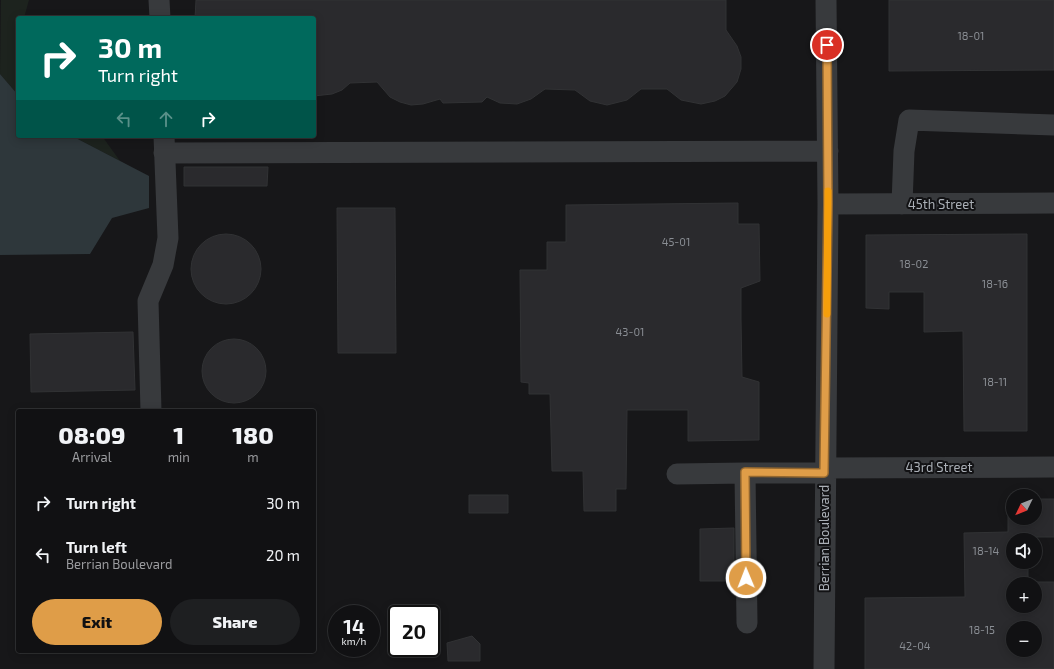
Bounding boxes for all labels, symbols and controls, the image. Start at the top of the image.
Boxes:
pin [810,28,844,62]
house number: 18-01 [957,29,985,42]
text: 30 m [98,30,162,64]
icon: right [32,32,84,84]
icon: arrive [816,34,838,56]
text: Turn right [98,64,178,86]
icon: left [113,108,135,130]
icon: ahead [155,108,177,130]
icon: right [197,108,219,130]
street label: 45th Street [908,196,974,212]
house number: 45-01 [662,235,690,248]
house number: 18-02 [900,257,928,270]
house number: 18-16 [982,277,1008,290]
house number: 43-01 [616,325,644,338]
house number: 18-11 [983,375,1007,388]
text: 08:09 [58,420,125,449]
text: 1 [173,420,184,449]
text: 180 [232,420,274,449]
text: Arrival [72,449,112,465]
text: min [168,449,190,465]
text: m [247,449,259,465]
street label: 43rd Street [906,459,972,475]
street label: Berrian Boulevard [816,485,832,591]
north arrow [1006,489,1042,525]
map controls [1006,489,1042,657]
icon: right [32,492,54,514]
text: Turn right [66,494,136,512]
text: 30 m [266,494,300,512]
button: sound [1006,533,1042,569]
text: Turn left [66,538,127,556]
icon: left [32,544,54,566]
house number: 18-14 [973,544,1000,557]
text: 20 m [266,546,300,564]
text: Berrian Boulevard [66,556,172,572]
position arrow [725,557,767,599]
button: + [1006,577,1042,613]
button: Exit [32,599,162,645]
button: Share [170,599,300,645]
speed limit sign: 20 [388,605,440,657]
text: 14 [343,614,365,638]
button: − [1006,621,1042,657]
house number: 18-15 [969,623,995,636]
text: km/h [342,635,366,647]
house number: 42-04 [899,639,931,652]

